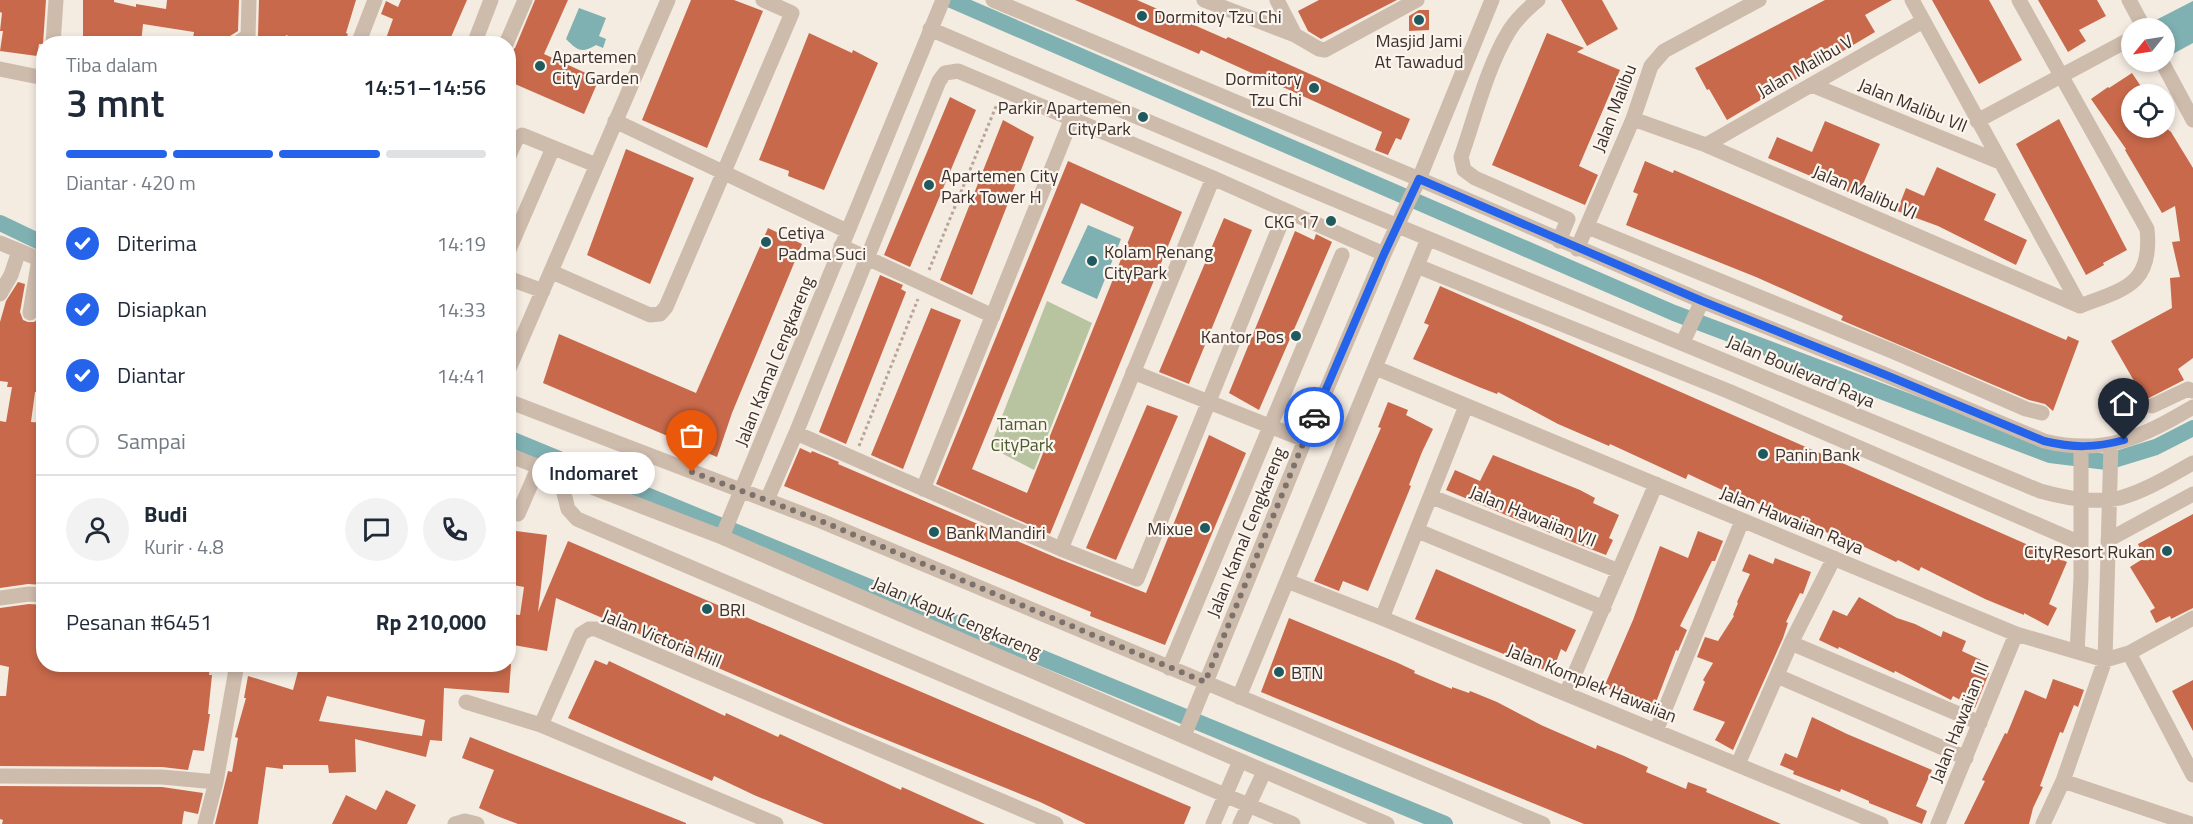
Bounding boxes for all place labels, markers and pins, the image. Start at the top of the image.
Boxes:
place label: Dormitoy Tzu Chi [1154,3,1282,30]
marker: Dormitoy Tzu Chi [1135,9,1149,23]
marker: Masjid Jami At Tawadud [1412,13,1426,27]
place label: Masjid Jami At Tawadud [1375,27,1463,75]
place label: Apartemen City Garden [552,43,639,91]
marker: Apartemen City Garden [533,59,547,73]
place label: Dormitory Tzu Chi [1225,65,1302,113]
marker: Dormitory Tzu Chi [1307,81,1321,95]
place label: Parkir Apartemen CityPark [998,94,1131,142]
marker: Parkir Apartemen CityPark [1136,110,1150,124]
place label: Apartemen City Park Tower H [941,162,1059,210]
marker: Apartemen City Park Tower H [922,178,936,192]
place label: CKG 17 [1264,208,1319,235]
marker: CKG 17 [1324,214,1338,228]
place label: Cetiya Padma Suci [778,219,866,267]
marker: Cetiya Padma Suci [759,235,773,249]
place label: Kolam Renang CityPark [1104,238,1213,286]
marker: Kolam Renang CityPark [1085,254,1099,268]
place label: Kantor Pos [1201,323,1284,350]
marker: Kantor Pos [1289,329,1303,343]
pin [2098,378,2149,440]
pin [666,410,717,472]
place label: Panin Bank [1775,441,1861,468]
marker: Panin Bank [1756,447,1770,461]
callout: Indomaret [533,451,656,493]
place label: Mixue [1147,515,1193,542]
place label: Bank Mandiri [946,519,1046,546]
marker: Mixue [1198,521,1212,535]
marker: Bank Mandiri [927,525,941,539]
place label: CityResort Rukan [2024,538,2155,565]
marker: CityResort Rukan [2160,544,2174,558]
place label: BRI [719,596,746,623]
marker: BRI [700,602,714,616]
place label: BTN [1291,659,1323,686]
marker: BTN [1272,665,1286,679]

